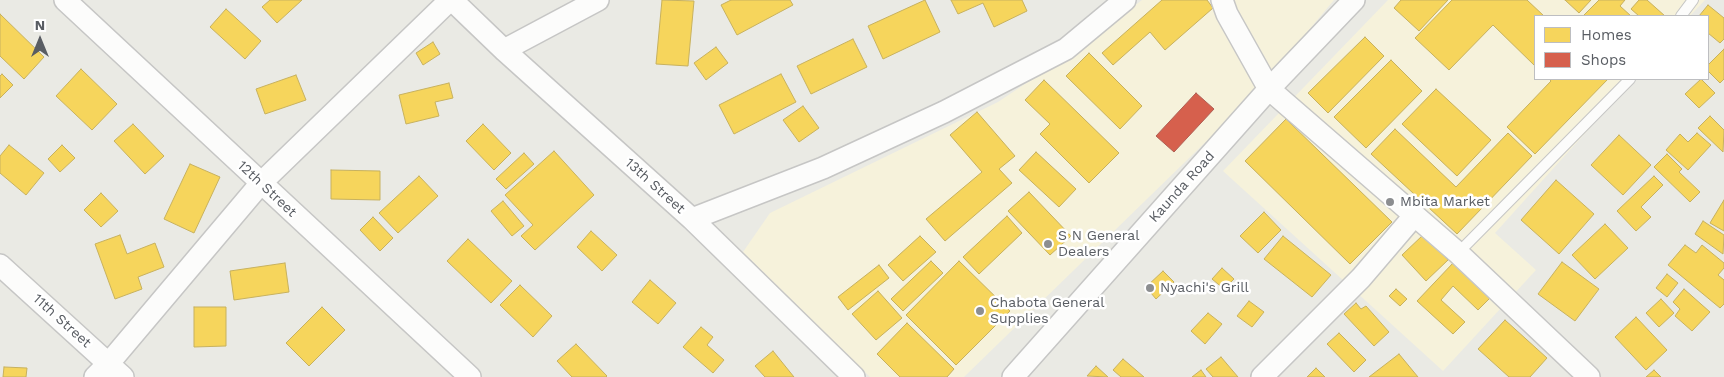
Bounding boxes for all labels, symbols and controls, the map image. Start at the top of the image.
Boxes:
north arrow [15,15,65,65]
legend [1534,15,1709,80]
text: N [35,17,45,33]
text: Homes [1581,26,1632,44]
text: Shops [1581,51,1626,69]
street label: Kaunda Road [1146,148,1218,226]
street label: 13th Street [621,155,689,217]
street label: 12th Street [234,157,300,221]
place label: Mbita Market [1400,194,1490,210]
marker: Mbita Market [1384,196,1396,208]
place label: S N General Dealers [1058,228,1139,260]
marker: S N General Dealers [1042,238,1054,250]
place label: Nyachi's Grill [1160,280,1249,296]
marker: Nyachi's Grill [1144,282,1156,294]
street label: 11th Street [29,291,95,351]
place label: Chabota General Supplies [990,295,1104,328]
marker: Chabota General Supplies [974,305,986,317]

